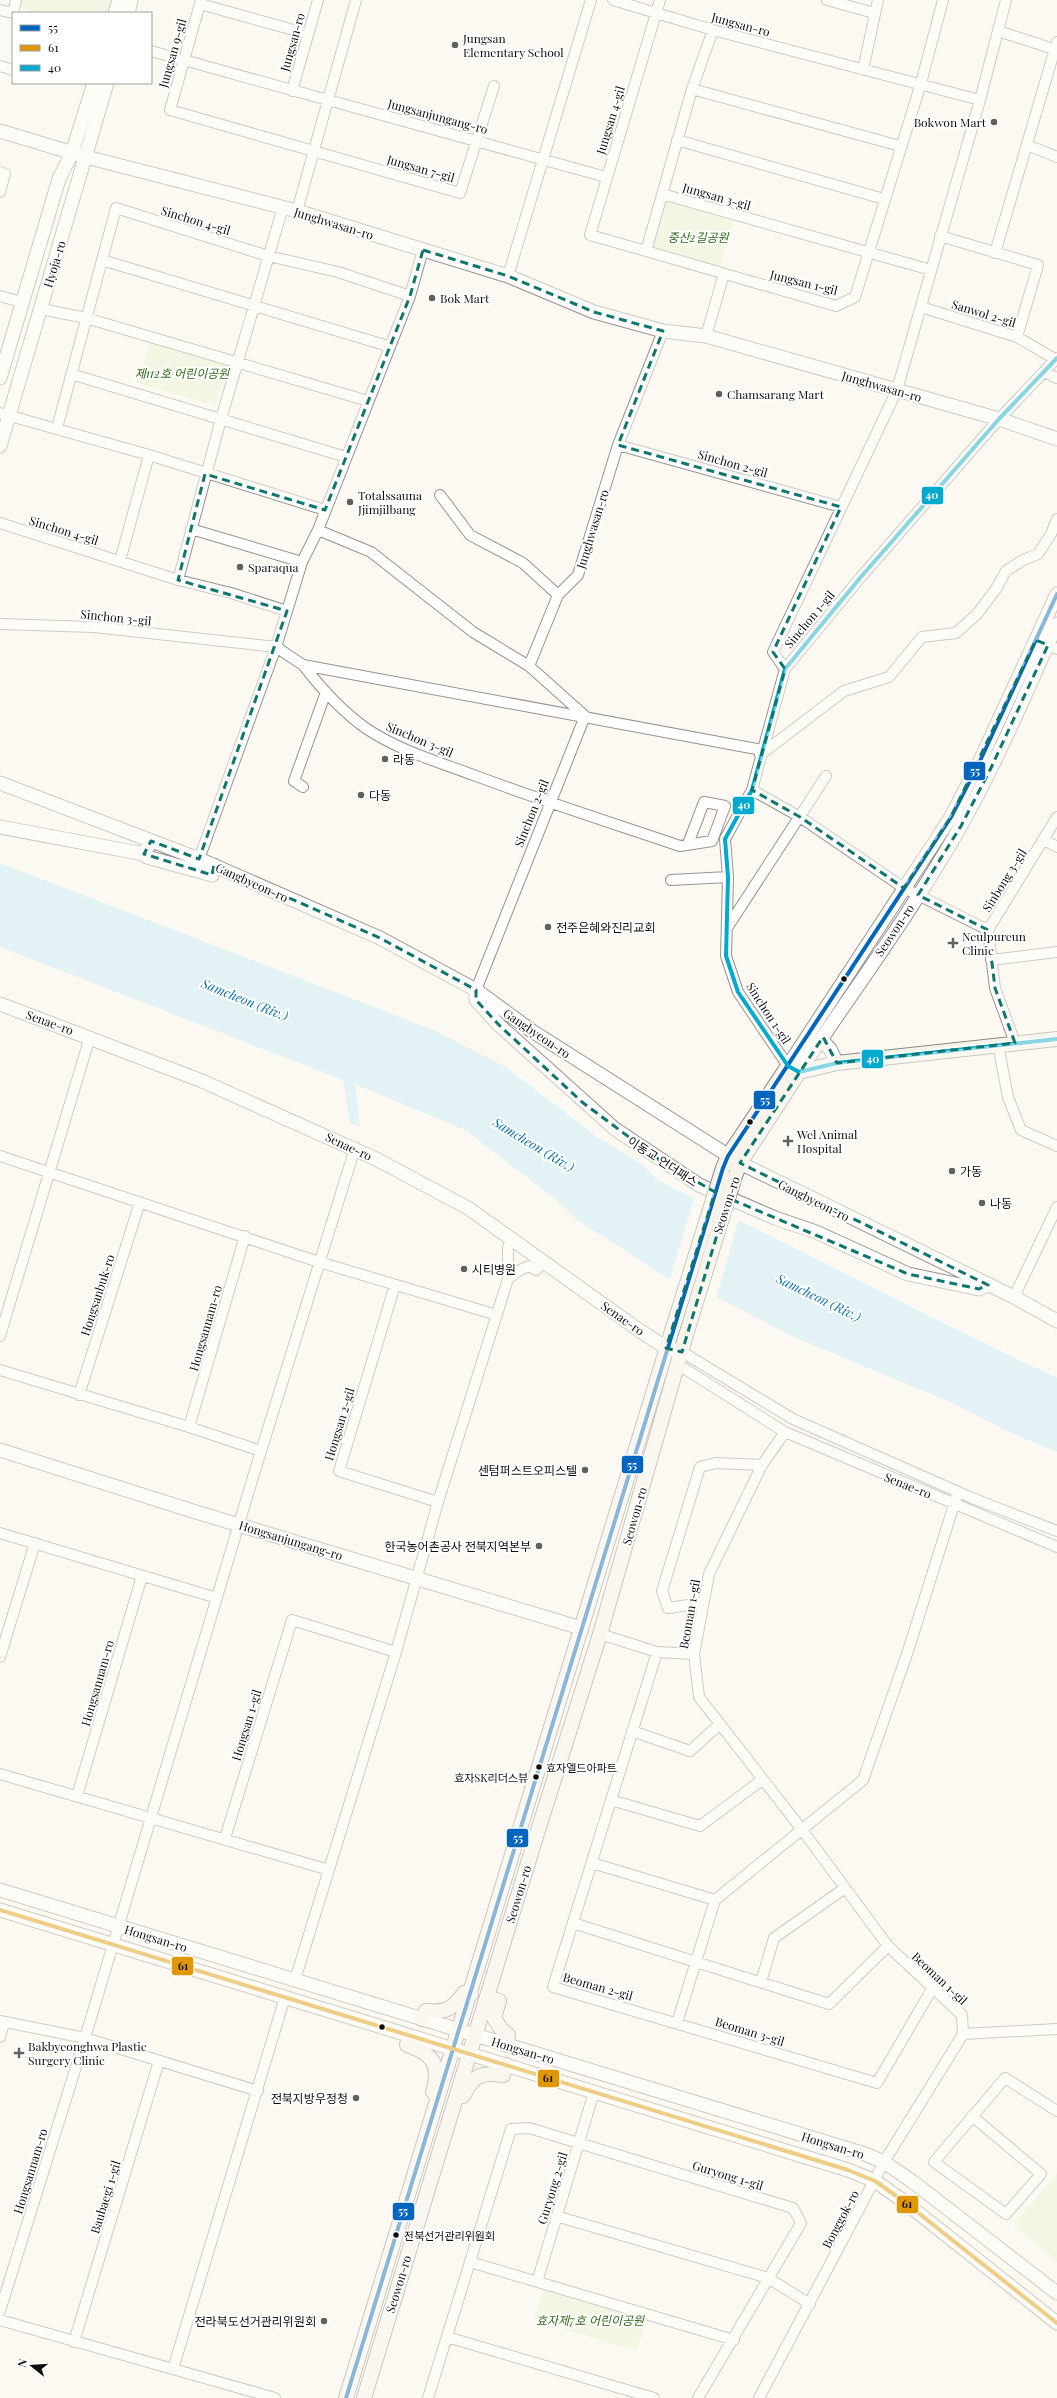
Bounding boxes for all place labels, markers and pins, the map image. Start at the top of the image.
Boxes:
place label: Jungsan Elementary School [462,30,564,60]
marker: Jungsan Elementary School [450,40,460,50]
place label: Bokwon Mart [914,114,987,130]
marker: Bokwon Mart [989,117,999,127]
place label: Bok Mart [440,290,490,306]
marker: Bok Mart [427,293,437,303]
place label: Chamsarang Mart [727,386,825,402]
marker: Chamsarang Mart [714,389,724,399]
place label: Totalssauna Jjimjilbang [357,487,422,517]
marker: Totalssauna Jjimjilbang [345,497,355,507]
place label: Sparaqua [248,559,298,575]
marker: Sparaqua [235,562,245,572]
place label: 라동 [393,751,415,767]
marker: 라동 [380,754,390,764]
place label: 다동 [369,787,391,803]
marker: 다동 [356,790,366,800]
place label: 전주은혜와진리교회 [556,919,655,935]
marker: 전주은혜와진리교회 [543,922,553,932]
place label: Neulpureun Clinic [962,928,1026,958]
marker: Neulpureun Clinic [947,937,959,949]
unlabelled marker [839,974,849,984]
unlabelled marker [745,1117,755,1127]
place label: Wel Animal Hospital [796,1126,858,1156]
marker: Wel Animal Hospital [782,1135,794,1147]
place label: 가동 [960,1163,982,1179]
marker: 가동 [947,1166,957,1176]
place label: 나동 [990,1195,1012,1211]
marker: 나동 [977,1198,987,1208]
place label: 시티병원 [472,1261,516,1277]
marker: 시티병원 [459,1264,469,1274]
place label: 센텀퍼스트오피스텔 [478,1462,577,1478]
marker: 센텀퍼스트오피스텔 [580,1465,590,1475]
place label: 한국농어촌공사 전북지역본부 [384,1538,531,1554]
marker: 한국농어촌공사 전북지역본부 [534,1541,544,1551]
place label: 효자엘드아파트 [546,1760,617,1775]
marker: 효자엘드아파트 [534,1762,544,1772]
place label: 효자SK리더스뷰 [454,1770,528,1785]
marker: 효자SK리더스뷰 [531,1772,541,1782]
unlabelled marker [377,2022,387,2032]
place label: Bakbyeonghwa Plastic Surgery Clinic [28,2038,147,2068]
marker: Bakbyeonghwa Plastic Surgery Clinic [13,2047,25,2059]
place label: 전북지방우정청 [271,2090,348,2106]
marker: 전북지방우정청 [351,2093,361,2103]
place label: 전북선거관리위원회 [404,2228,495,2243]
marker: 전북선거관리위원회 [391,2230,401,2240]
place label: 전라북도선거관리위원회 [195,2313,316,2329]
marker: 전라북도선거관리위원회 [319,2316,329,2326]

